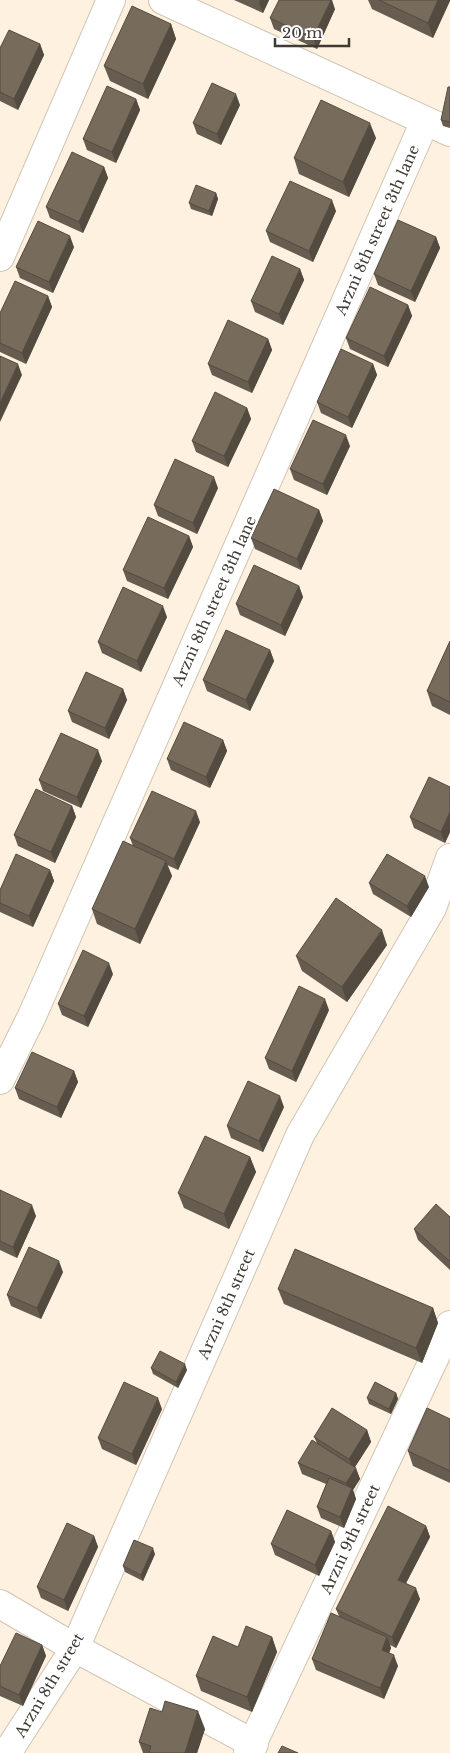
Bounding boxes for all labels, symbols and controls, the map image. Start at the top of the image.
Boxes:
scale bar [275,15,349,47]
text: 20 m [282,23,322,42]
street label: Arzni 8th street 3th lane [330,142,423,319]
street label: Arzni 8th street 3th lane [167,513,260,690]
street label: Arzni 8th street [193,1246,259,1363]
street label: Arzni 9th street [316,1481,384,1598]
street label: Arzni 8th street [10,1629,88,1742]

